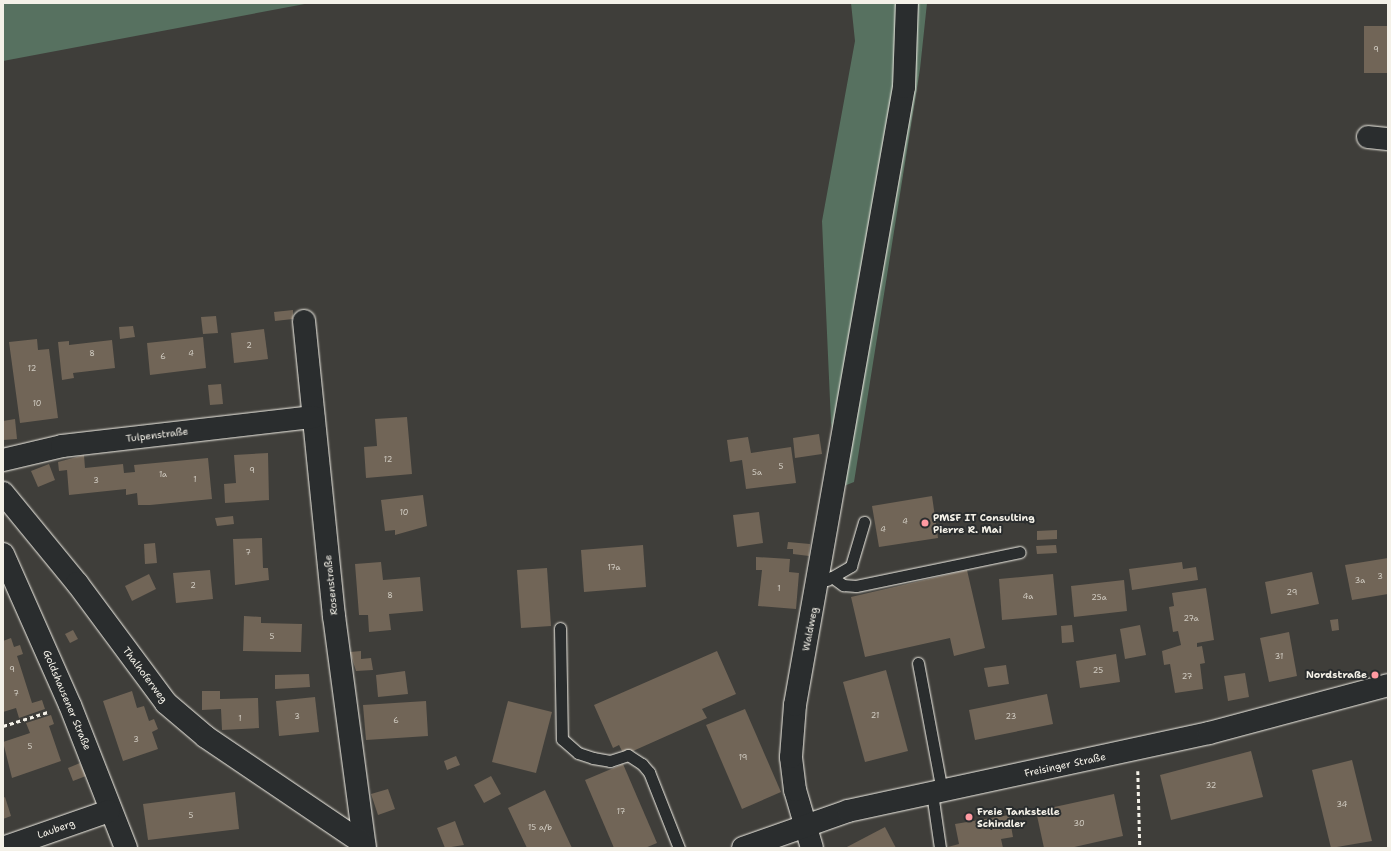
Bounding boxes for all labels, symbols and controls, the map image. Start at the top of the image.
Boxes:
house number: 9 [1373,45,1379,55]
house number: 2 [246,341,252,351]
house number: 8 [89,349,95,359]
house number: 4 [188,349,194,359]
house number: 6 [160,352,166,362]
house number: 12 [28,364,36,374]
house number: 10 [33,399,41,409]
street label: Tulpenstraße [125,425,189,445]
house number: 12 [384,455,392,465]
house number: 5 [779,462,783,472]
house number: 9 [249,466,255,476]
house number: 5a [752,468,762,478]
house number: 1a [159,470,167,480]
house number: 1 [193,475,197,485]
house number: 3 [93,476,99,486]
house number: 10 [400,508,408,518]
place label: PMSF IT Consulting Pierre R. Mai [933,511,1035,534]
house number: 4 [902,517,908,527]
marker: PMSF IT Consulting Pierre R. Mai [920,518,930,528]
house number: 4 [880,525,886,535]
house number: 7 [245,548,251,558]
street label: Rosenstraße [322,554,340,616]
house number: 17a [607,563,621,573]
house number: 3 [1377,572,1383,582]
house number: 3a [1355,576,1365,586]
house number: 2 [190,581,196,591]
house number: 1 [777,584,781,594]
house number: 29 [1287,588,1297,598]
house number: 8 [387,591,393,601]
house number: 4a [1023,592,1033,602]
house number: 25a [1091,593,1107,603]
street label: Waldweg [800,606,820,652]
house number: 27a [1183,614,1199,624]
house number: 5 [270,632,274,642]
street label: Thalhoferweg [120,645,170,705]
street label: Goldshausener Straße [40,648,94,752]
house number: 31 [1275,652,1283,662]
house number: 9 [9,665,15,675]
house number: 25 [1093,666,1103,676]
place label: Nordstraße [1306,669,1367,681]
marker: Nordstraße [1370,670,1380,680]
house number: 27 [1182,672,1192,682]
house number: 7 [13,689,19,699]
house number: 21 [871,711,879,721]
house number: 3 [294,712,300,722]
house number: 23 [1006,712,1016,722]
house number: 1 [238,714,242,724]
house number: 6 [393,716,399,726]
house number: 3 [133,735,139,745]
house number: 5 [28,742,32,752]
street label: Freisinger Straße [1023,751,1107,779]
house number: 19 [739,753,747,763]
house number: 32 [1206,781,1216,791]
house number: 34 [1337,800,1347,810]
place label: Freie Tankstelle Schindler [977,805,1060,828]
house number: 17 [617,807,625,817]
house number: 5 [189,811,193,821]
marker: Freie Tankstelle Schindler [964,812,974,822]
street label: Lauberg [36,817,76,841]
house number: 30 [1073,819,1085,829]
house number: 15 a/b [528,823,552,833]

